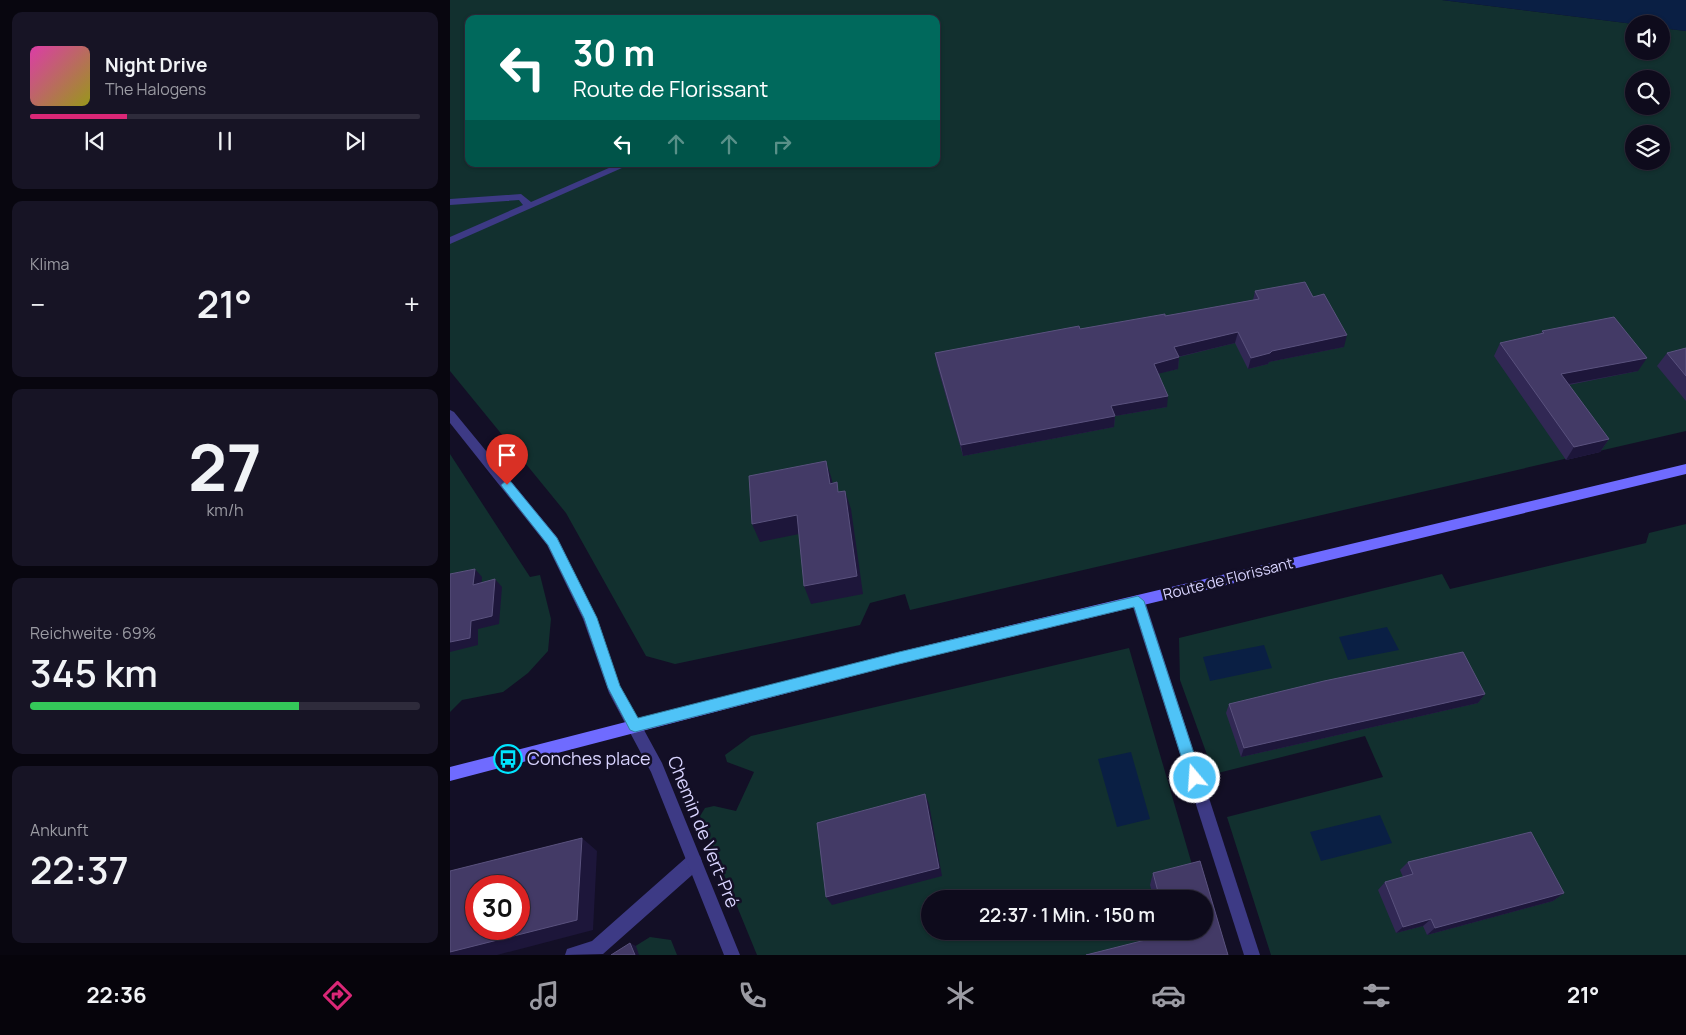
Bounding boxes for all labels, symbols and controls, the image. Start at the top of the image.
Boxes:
map controls [1625,15,1670,170]
button: sound [1625,15,1670,60]
text: 30 m [573,29,655,77]
icon: left [490,35,555,100]
text: Night Drive [105,52,207,78]
button: search [1625,70,1670,115]
text: Route de Florissant [573,74,768,104]
text: The Halogens [105,78,206,100]
button: layers [1625,125,1670,170]
icon: previous [81,127,109,155]
icon: pause [211,127,239,155]
icon: next [341,127,369,155]
icon: left [609,130,637,158]
icon: ahead [662,130,690,158]
icon: ahead [715,130,743,158]
icon: right [768,130,796,158]
text: Klima [30,253,69,275]
text: 21° [197,277,252,329]
text: − [30,285,45,323]
text: + [404,285,420,323]
text: 27 [188,422,262,511]
pin [486,434,528,485]
icon: arrive [493,441,521,469]
text: km/h [206,499,244,521]
street label: Route de Florissant [1161,552,1295,605]
text: Reichweite · 69% [30,622,156,644]
text: 345 km [30,646,158,698]
bus stop icon: Conches place [493,744,523,774]
place label: Conches place [527,746,650,770]
position arrow [1168,751,1220,803]
street label: Chemin de Vert-Pré [662,752,745,911]
text: Ankunft [30,819,89,841]
text: 22:37 [30,843,129,895]
speed limit sign: 30 [465,875,530,940]
text: 22:37 · 1 Min. · 150 m [979,902,1155,928]
icon: directions [320,978,355,1013]
icon: music [527,978,562,1013]
icon: phone [735,978,770,1013]
icon: climate [943,978,978,1013]
icon: car [1151,978,1186,1013]
icon: filters [1359,978,1394,1013]
text: 22:36 [86,980,147,1010]
text: 21° [1567,980,1600,1010]

